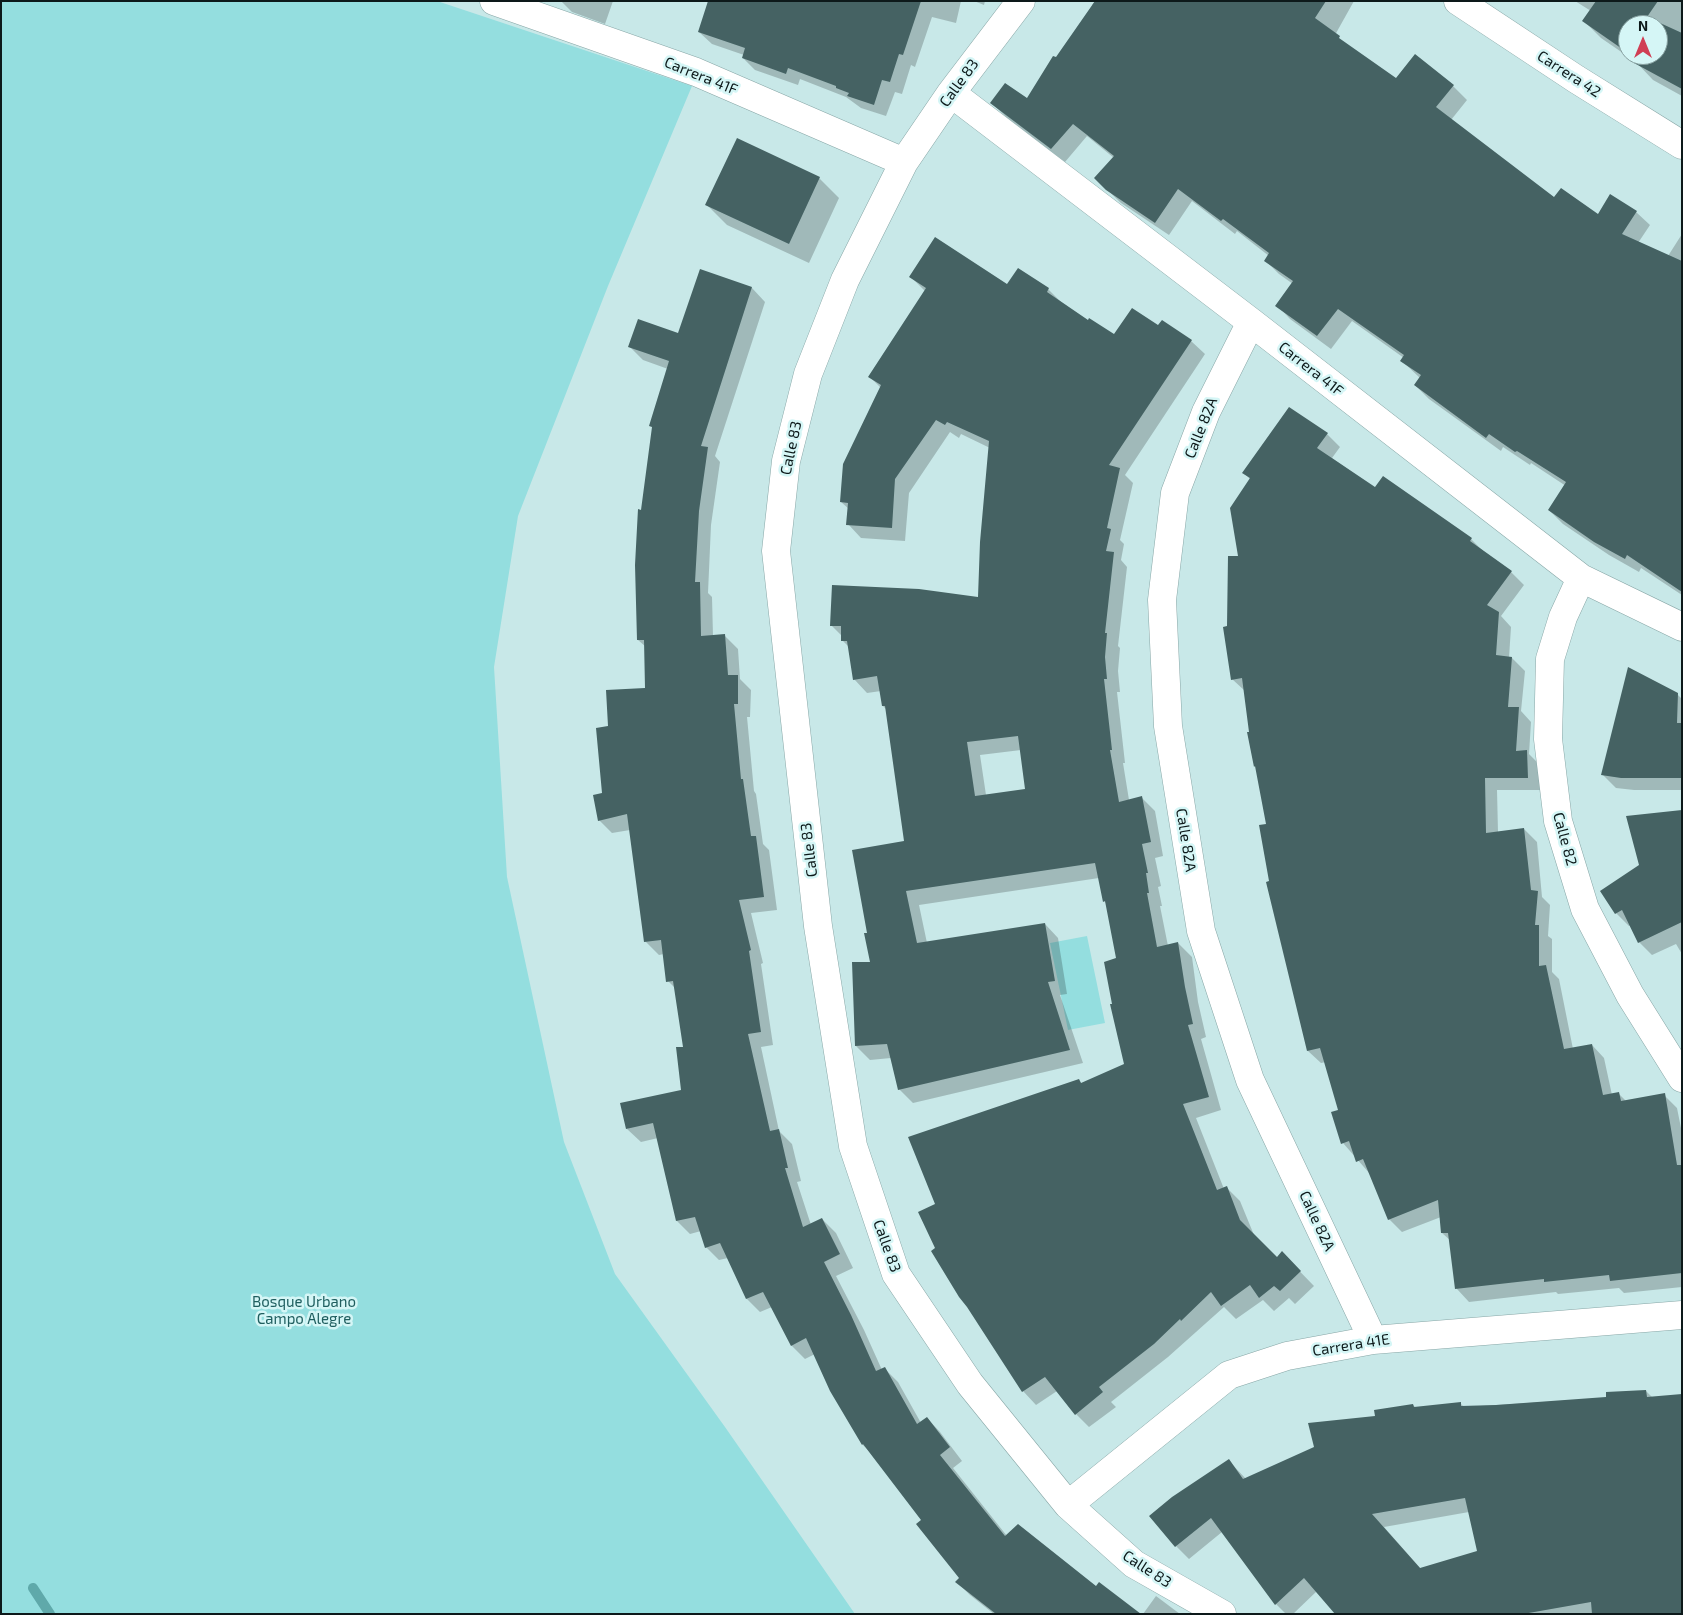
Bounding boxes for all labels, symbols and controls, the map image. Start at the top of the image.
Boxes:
north arrow [1618,15,1668,65]
text: N [1638,17,1648,34]
street label: Carrera 42 [1534,47,1604,101]
street label: Carrera 41F [662,53,740,99]
street label: Calle 83 [936,56,982,110]
street label: Carrera 41F [1275,338,1347,400]
street label: Calle 82A [1181,395,1221,461]
street label: Calle 83 [777,419,805,477]
street label: Calle 82A [1172,807,1200,873]
street label: Calle 82 [1549,810,1581,868]
street label: Calle 83 [797,822,821,878]
street label: Calle 82A [1295,1188,1339,1254]
street label: Calle 83 [869,1217,905,1275]
park label: Bosque Urbano Campo Alegre [252,1293,356,1328]
street label: Carrera 41E [1311,1330,1391,1360]
street label: Calle 83 [1119,1547,1175,1591]

